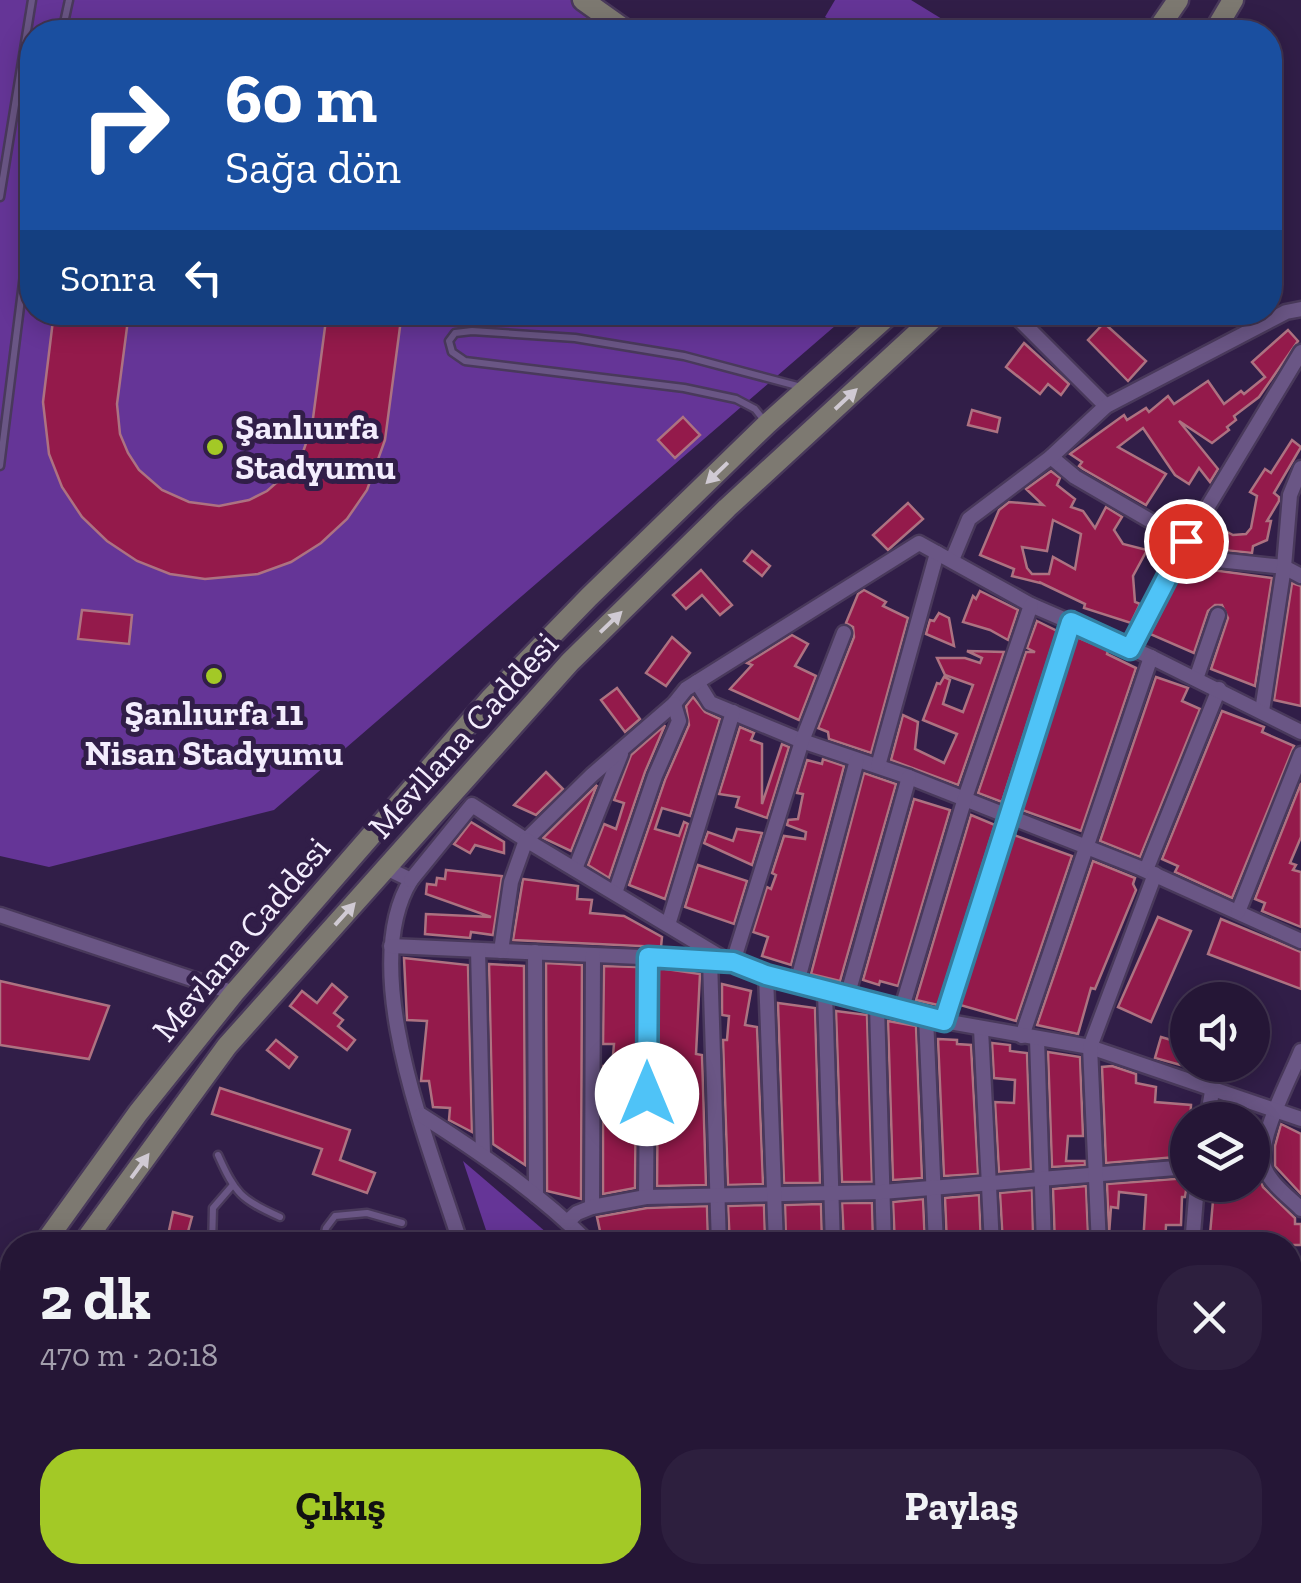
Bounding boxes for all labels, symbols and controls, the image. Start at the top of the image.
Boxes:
text: 60 m [225,56,377,140]
icon: right [60,60,190,190]
text: Sağa dön [225,141,401,195]
icon: left [176,250,231,305]
text: Sonra [60,255,156,301]
one-way arrow [834,388,858,411]
place label: Şanlıurfa Stadyumu [235,406,396,488]
marker: Şanlıurfa Stadyumu [204,436,226,458]
one-way arrow [705,461,729,484]
pin [1144,499,1229,584]
icon: arrive [1159,514,1214,569]
one-way arrow [598,611,622,635]
street label: Mevllana Caddesi [359,623,567,847]
marker: Şanlıurfa 11 Nisan Stadyumu [203,665,225,687]
place label: Şanlıurfa 11 Nisan Stadyumu [85,692,343,774]
street label: Mevlana Caddesi [143,828,339,1050]
one-way arrow [333,902,355,927]
map controls [1170,982,1270,1202]
button: sound [1170,982,1270,1082]
position arrow [595,1042,699,1146]
button: layers [1170,1102,1270,1202]
one-way arrow [129,1153,149,1179]
text: 2 dk [40,1262,151,1334]
button: close [1157,1265,1262,1370]
text: 470 m · 20:18 [40,1336,218,1374]
button: Çıkış [40,1449,641,1564]
button: Paylaş [661,1449,1262,1564]

